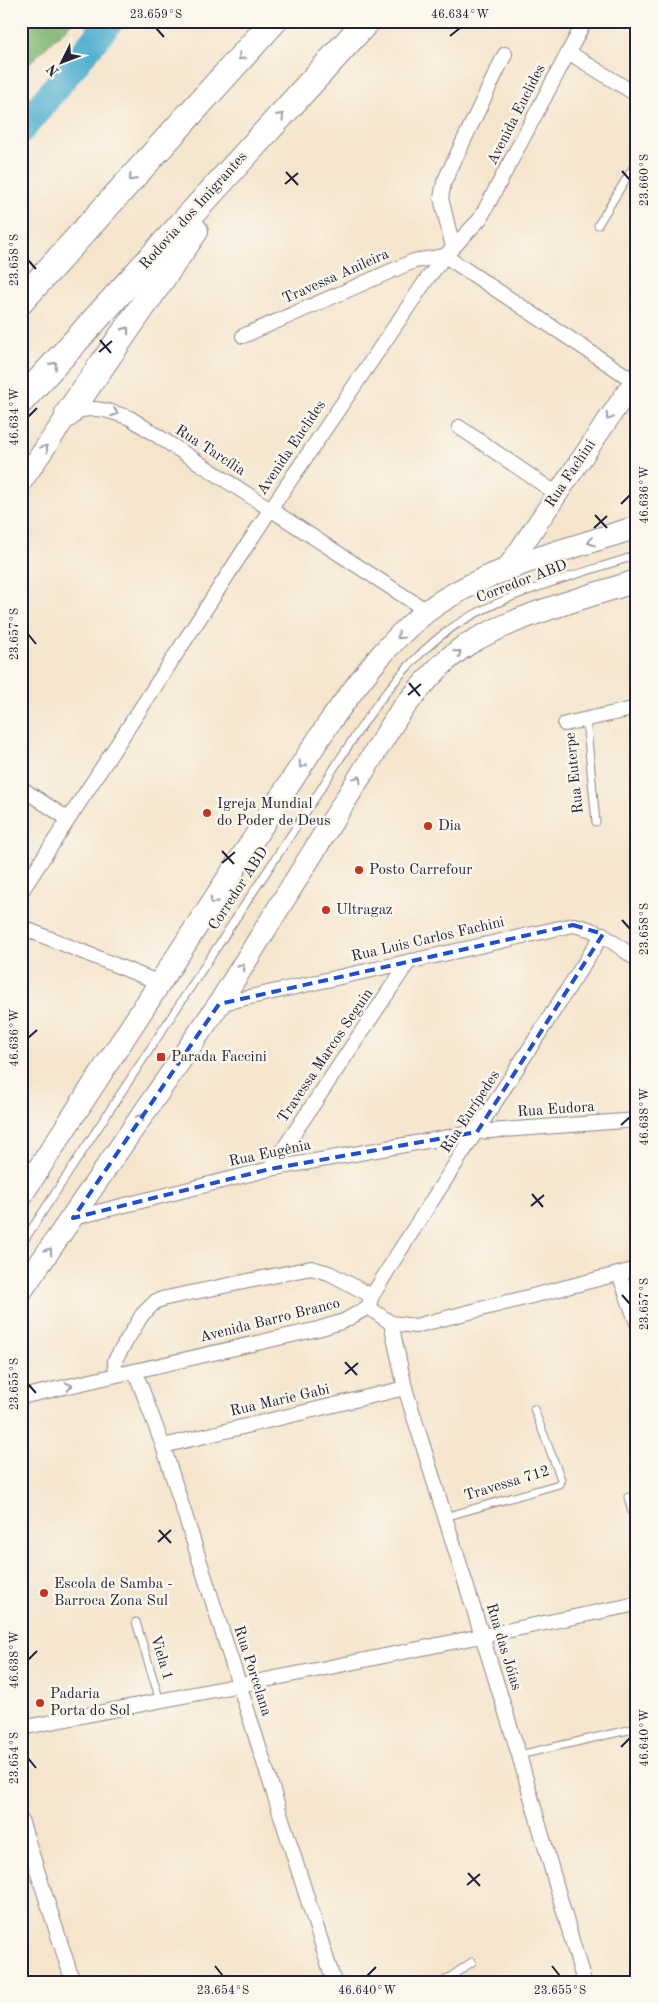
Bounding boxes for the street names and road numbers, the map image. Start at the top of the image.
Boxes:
street label: Avenida Euclides [485,62,549,168]
street label: Rodovia dos Imigrantes [137,149,251,273]
street label: Travessa Anileira [281,247,392,307]
street label: Avenida Euclides [255,398,329,498]
street label: Rua Tarcília [172,423,248,479]
street label: Rua Fachini [543,438,599,510]
street label: Corredor ABD [475,558,569,606]
street label: Rua Euterpe [563,732,587,814]
street label: Corredor ABD [207,845,271,933]
street label: Rua Luis Carlos Fachini [350,915,506,965]
street label: Travessa Marcos Seguin [276,986,376,1126]
street label: Rua Eurípedes [439,1068,503,1156]
street label: Rua Eudora [517,1100,596,1120]
street label: Rua Eugênia [228,1138,313,1170]
street label: Avenida Barro Branco [198,1296,342,1346]
street label: Rua Marie Gabi [229,1382,331,1420]
street label: Travessa 712 [462,1464,552,1504]
street label: Rua das Jóias [483,1602,523,1692]
street label: Rua Porcelana [230,1624,274,1718]
street label: Viela 1 [147,1634,175,1682]

